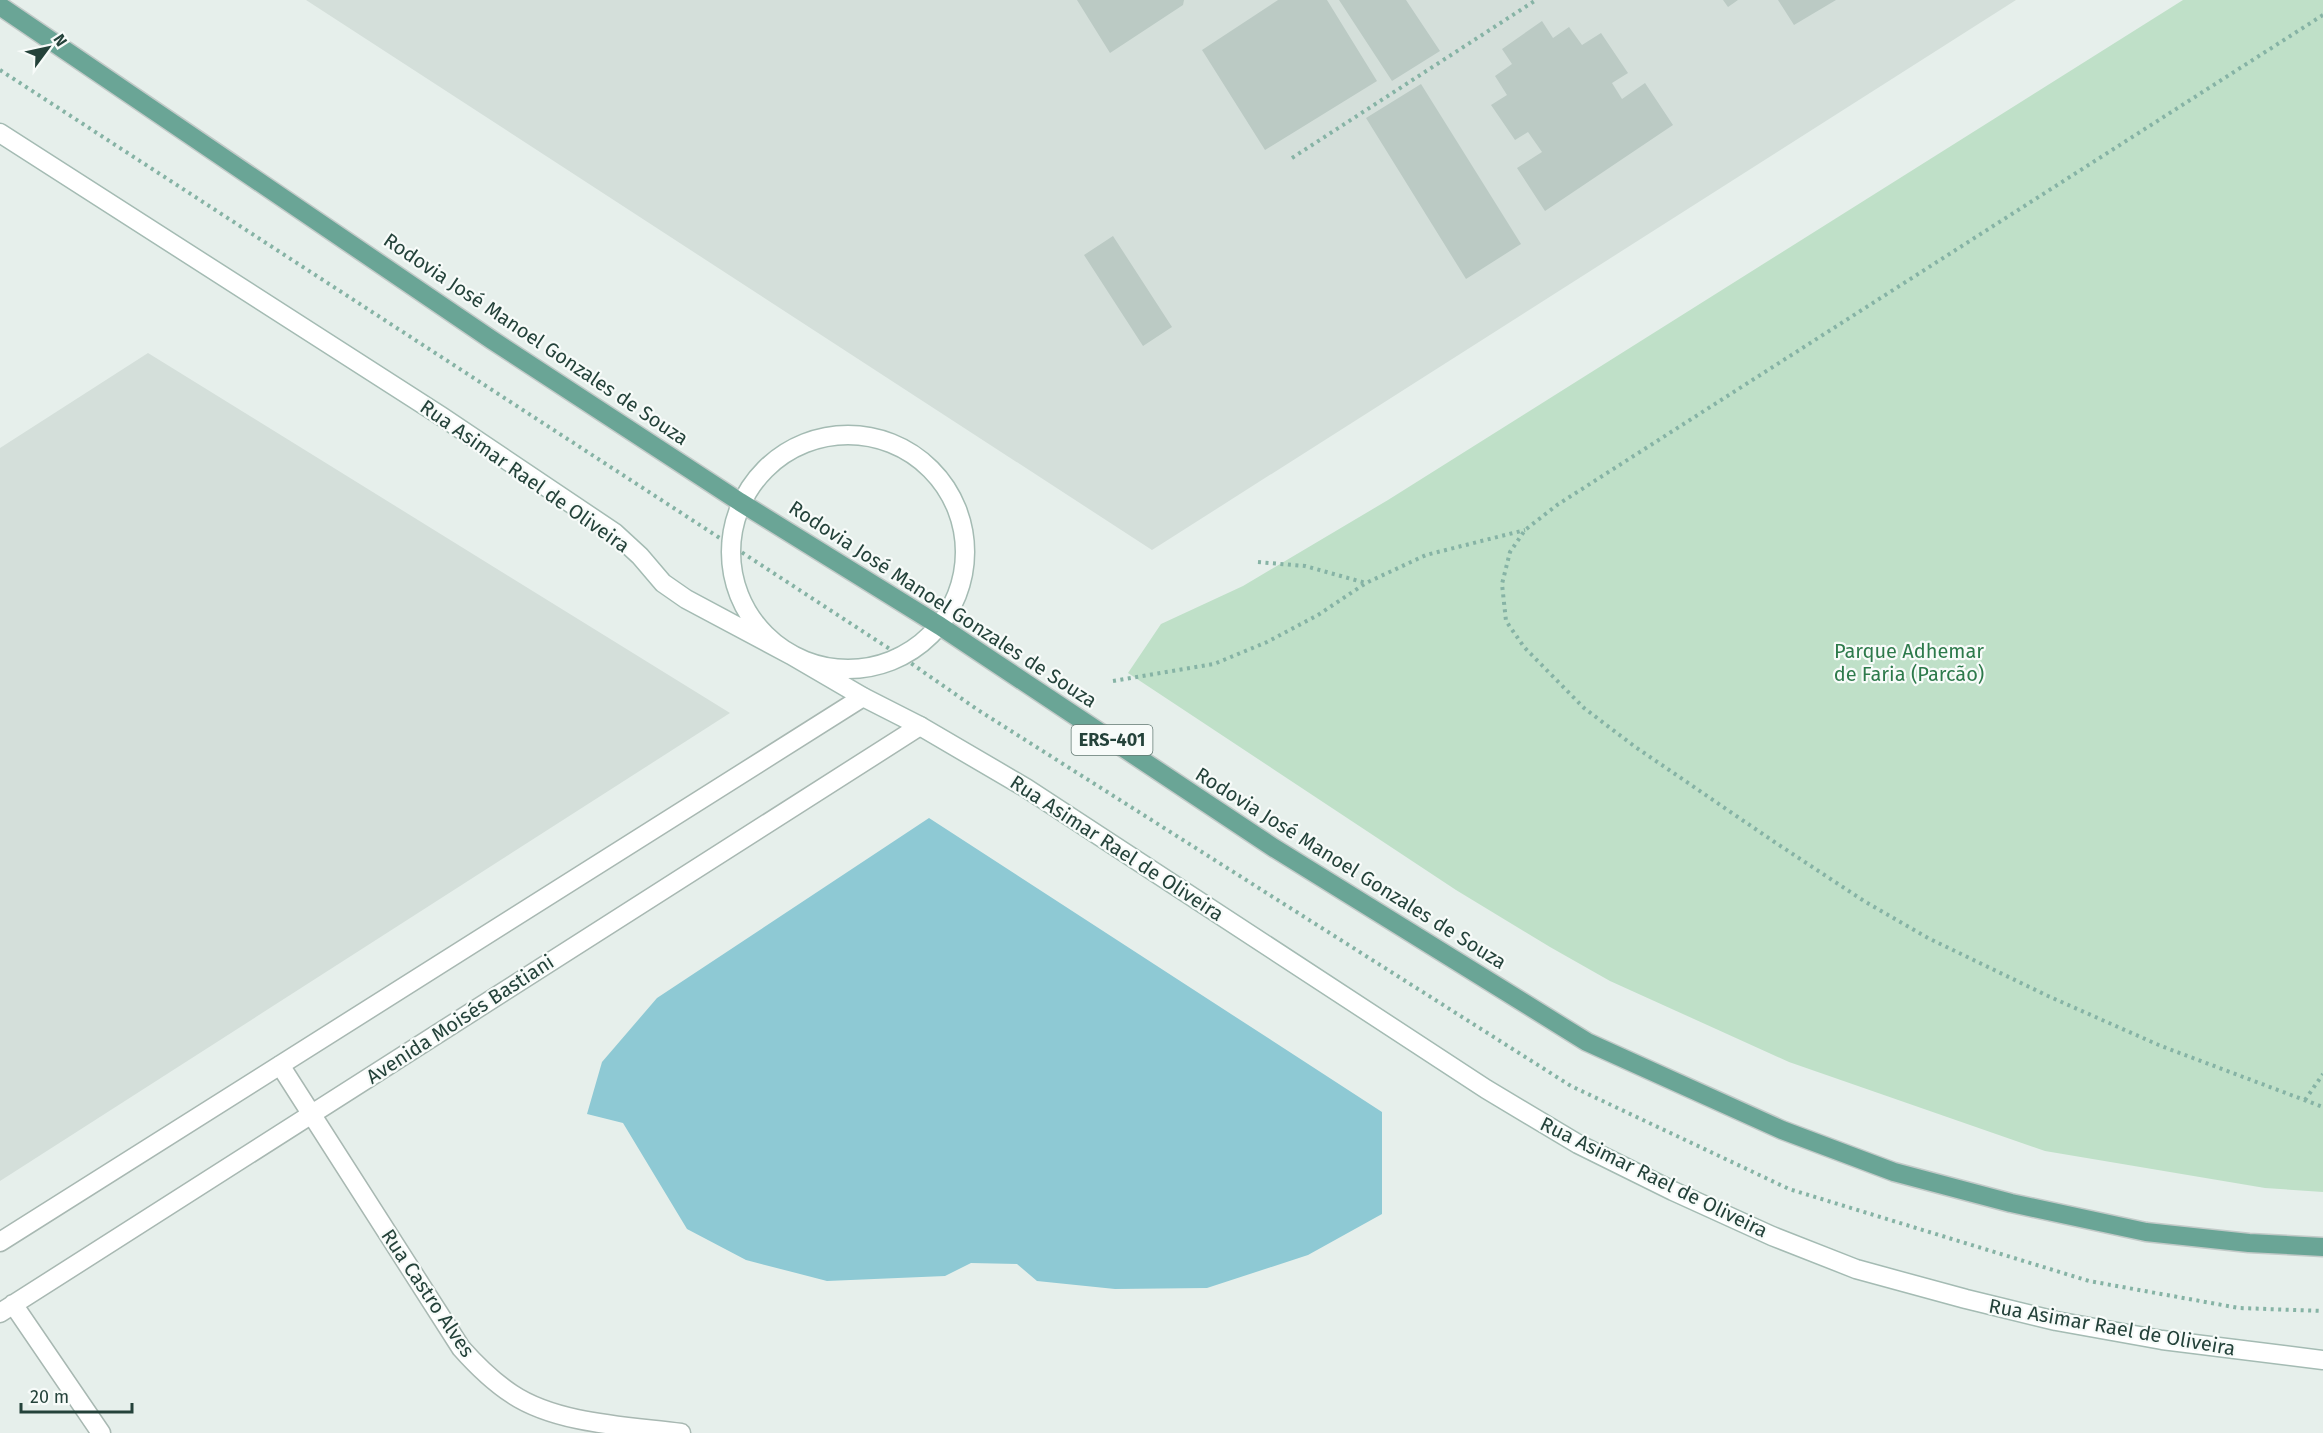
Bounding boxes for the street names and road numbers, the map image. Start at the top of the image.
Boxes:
street label: Rodovia José Manoel Gonzales de Souza [379,228,693,450]
street label: Rua Asimar Rael de Oliveira [416,394,634,558]
street label: Rodovia José Manoel Gonzales de Souza [785,495,1101,713]
road number: ERS-401 [1072,725,1152,755]
street label: Rodovia José Manoel Gonzales de Souza [1191,762,1511,974]
street label: Rua Asimar Rael de Oliveira [1006,770,1228,926]
street label: Avenida Moisés Bastiani [362,949,558,1089]
street label: Rua Asimar Rael de Oliveira [1536,1111,1772,1243]
street label: Rua Castro Alves [376,1224,480,1362]
street label: Rua Asimar Rael de Oliveira [1987,1293,2237,1361]

